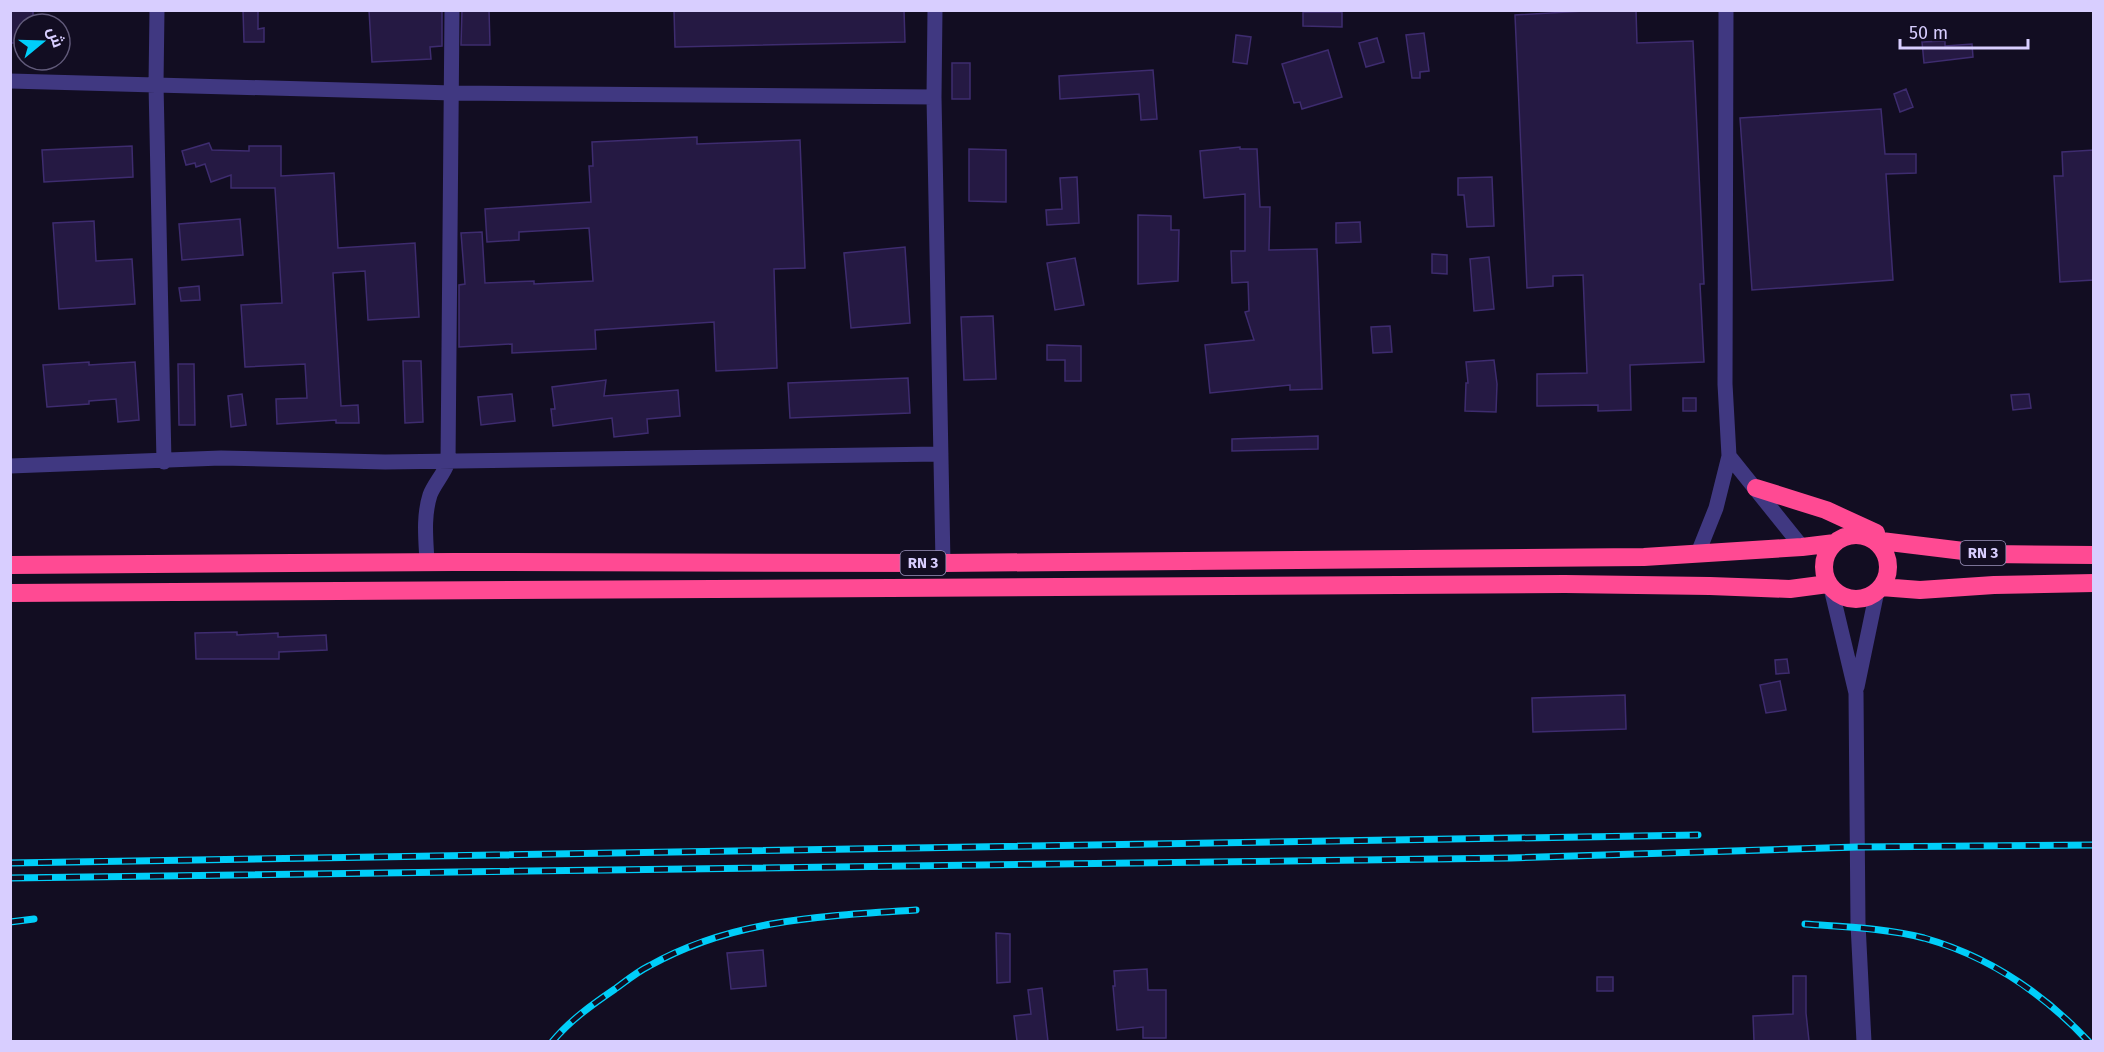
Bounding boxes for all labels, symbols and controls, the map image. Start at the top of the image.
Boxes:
north arrow [12,12,72,72]
scale bar [1900,12,2028,50]
text: 50 m [1909,22,1948,44]
text: ش [43,24,68,50]
road number: RN 3 [1960,541,2006,565]
road number: RN 3 [900,551,946,575]

